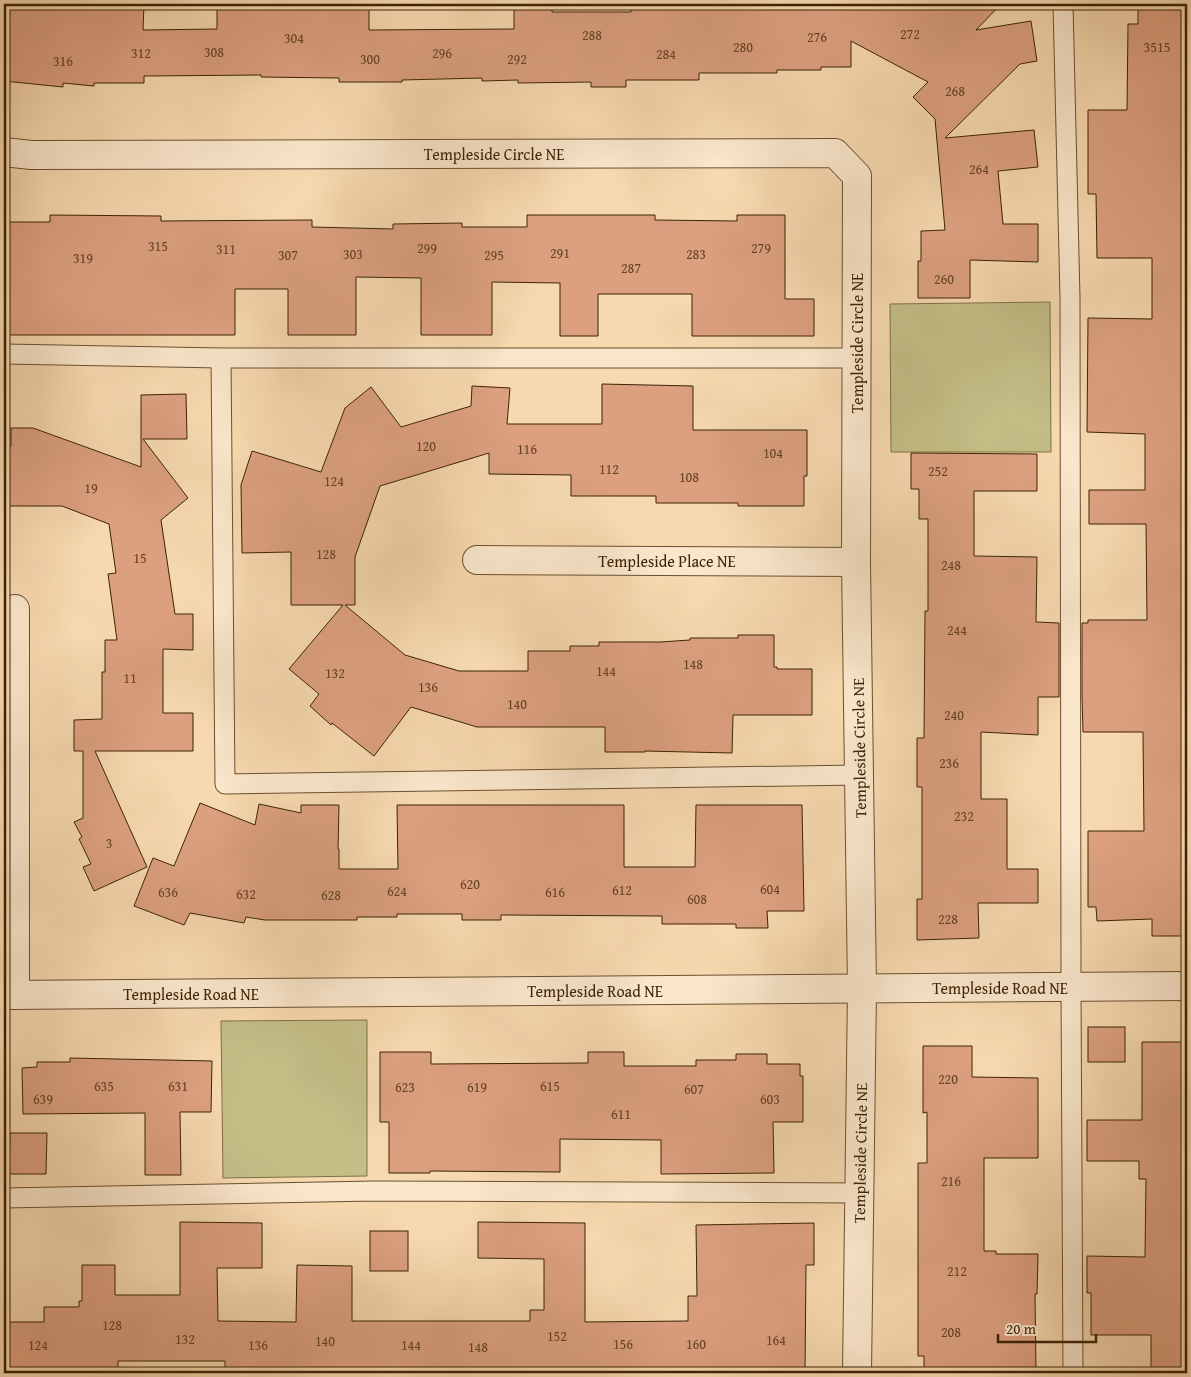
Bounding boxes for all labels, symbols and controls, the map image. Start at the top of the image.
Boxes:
house number: 272 [900,24,920,44]
house number: 288 [582,25,602,45]
house number: 276 [807,27,827,47]
house number: 304 [284,28,304,48]
house number: 280 [733,37,753,57]
house number: 3515 [1144,37,1170,57]
house number: 308 [204,42,224,62]
house number: 312 [131,43,151,63]
house number: 296 [432,43,452,63]
house number: 284 [656,44,676,64]
house number: 300 [360,49,380,69]
house number: 292 [507,49,527,69]
house number: 316 [53,51,73,71]
house number: 268 [945,81,965,101]
street label: Templeside Circle NE [424,142,564,166]
house number: 264 [969,159,989,179]
house number: 315 [148,236,168,256]
house number: 299 [417,238,437,258]
house number: 279 [751,238,771,258]
house number: 311 [216,239,236,259]
house number: 291 [550,243,570,263]
house number: 303 [343,244,363,264]
house number: 283 [686,244,706,264]
house number: 307 [278,245,298,265]
house number: 295 [484,245,504,265]
house number: 319 [73,248,93,268]
house number: 287 [621,258,641,278]
house number: 260 [934,269,954,289]
street label: Templeside Circle NE [845,273,869,413]
house number: 120 [416,436,436,456]
house number: 116 [517,439,537,459]
house number: 104 [763,443,783,463]
house number: 112 [599,459,619,479]
house number: 252 [928,461,948,481]
house number: 108 [679,467,699,487]
house number: 124 [324,471,344,491]
house number: 19 [84,478,98,498]
house number: 128 [316,544,336,564]
house number: 15 [133,548,147,568]
street label: Templeside Place NE [598,549,736,573]
house number: 248 [941,555,961,575]
house number: 244 [947,620,967,640]
house number: 148 [683,654,703,674]
house number: 144 [596,661,616,681]
house number: 132 [325,663,345,683]
house number: 11 [123,668,137,688]
house number: 136 [418,677,438,697]
street label: Templeside Circle NE [846,678,872,818]
house number: 140 [507,694,527,714]
house number: 240 [944,705,964,725]
house number: 236 [939,753,959,773]
house number: 232 [954,806,974,826]
house number: 3 [106,833,112,853]
house number: 620 [460,874,480,894]
house number: 604 [760,879,780,899]
house number: 612 [612,880,632,900]
house number: 624 [387,881,407,901]
house number: 636 [158,882,178,902]
house number: 616 [545,882,565,902]
house number: 632 [236,884,256,904]
house number: 628 [321,885,341,905]
house number: 608 [687,889,707,909]
house number: 228 [938,909,958,929]
street label: Templeside Road NE [932,976,1068,1000]
street label: Templeside Road NE [527,979,663,1003]
street label: Templeside Road NE [123,982,259,1006]
house number: 220 [938,1069,958,1089]
house number: 635 [94,1076,114,1096]
house number: 631 [168,1076,188,1096]
house number: 615 [540,1076,560,1096]
house number: 623 [395,1077,415,1097]
house number: 619 [467,1077,487,1097]
house number: 607 [684,1079,704,1099]
street label: Templeside Circle NE [847,1083,873,1223]
house number: 639 [33,1089,53,1109]
house number: 603 [760,1089,780,1109]
house number: 611 [611,1104,631,1124]
house number: 216 [941,1171,961,1191]
house number: 212 [947,1261,967,1281]
scale bar [998,1312,1096,1344]
house number: 128 [102,1315,122,1335]
text: 20 m [1006,1318,1037,1339]
house number: 208 [941,1322,961,1342]
house number: 152 [547,1326,567,1346]
house number: 132 [175,1329,195,1349]
house number: 164 [766,1330,786,1350]
house number: 140 [315,1331,335,1351]
house number: 156 [613,1334,633,1354]
house number: 160 [686,1334,706,1354]
house number: 124 [28,1335,48,1355]
house number: 136 [248,1335,268,1355]
house number: 144 [401,1335,421,1355]
house number: 148 [468,1337,488,1357]

